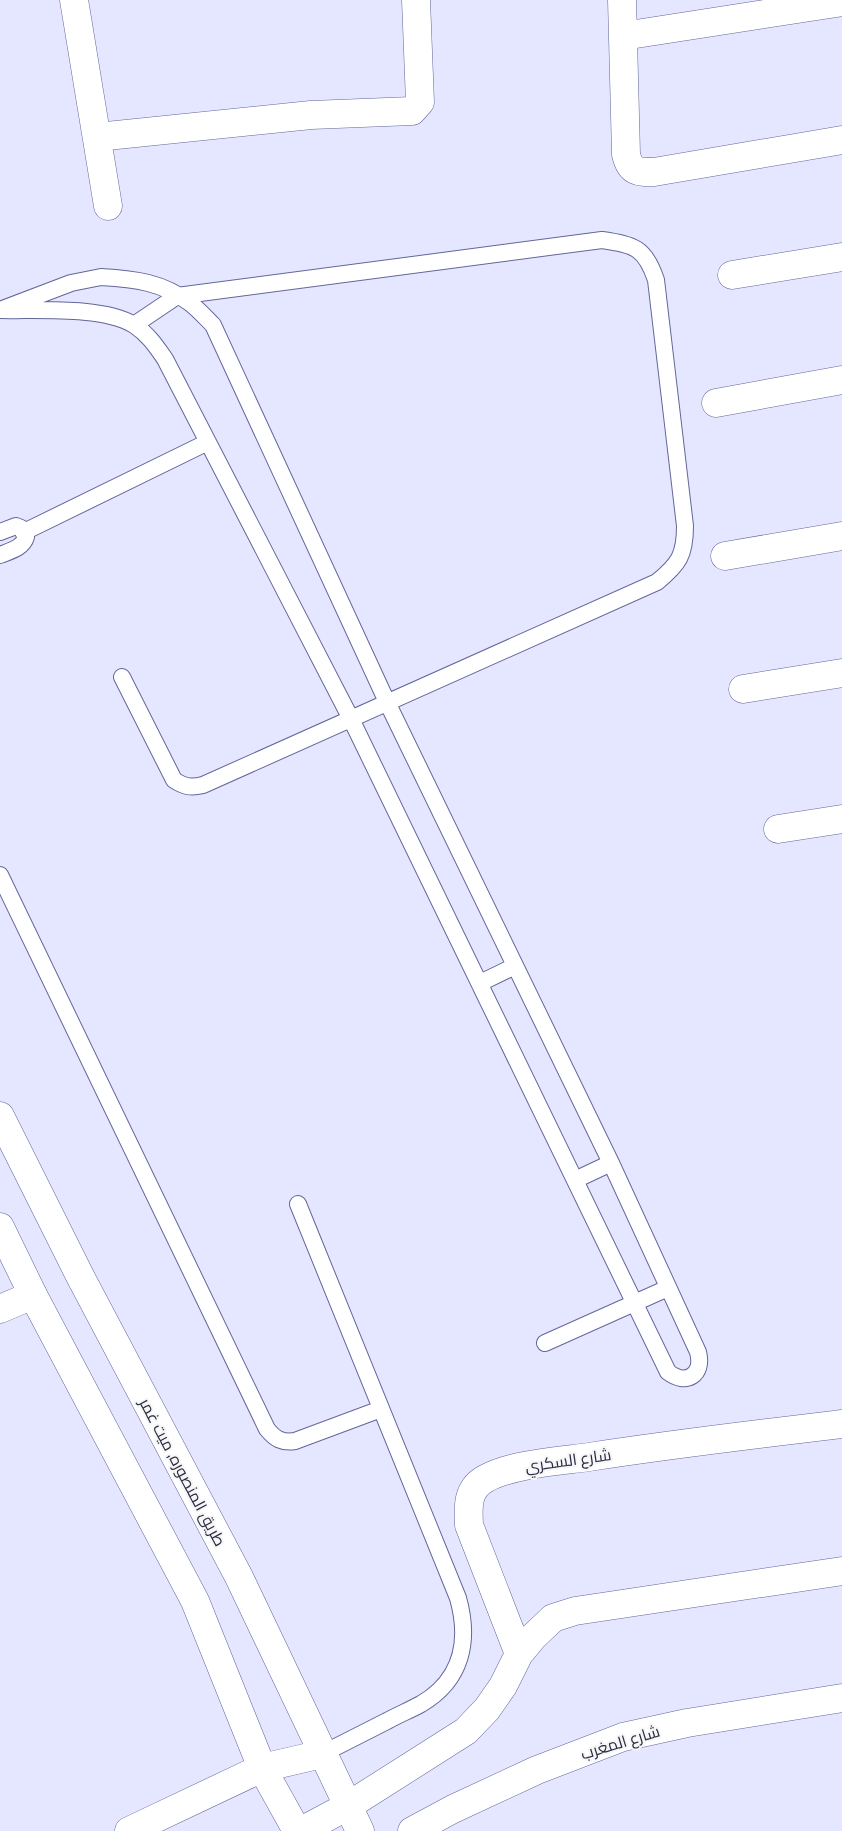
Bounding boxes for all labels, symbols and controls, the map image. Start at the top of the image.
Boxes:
street label: طريق المنصوره, ميت غمر [134,1394,230,1550]
street label: شارع السكري [524,1444,613,1480]
street label: شارع المغرب [578,1720,663,1765]

